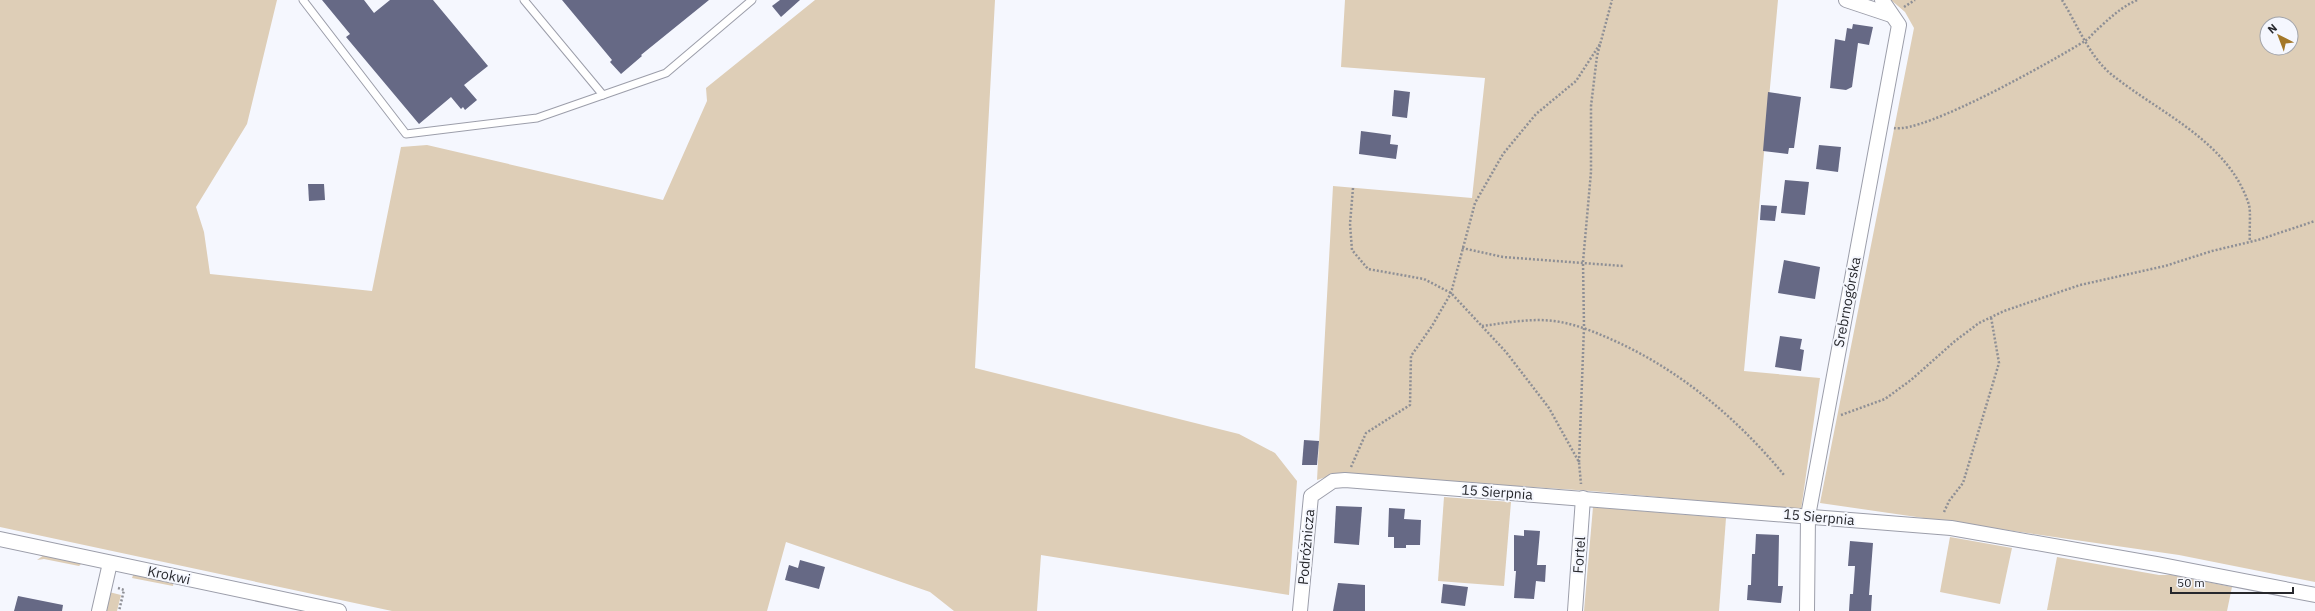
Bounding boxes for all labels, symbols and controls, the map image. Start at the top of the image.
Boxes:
north arrow [2259,16,2299,56]
text: N [2265,21,2280,36]
street label: Srebrnogórska [1829,255,1865,349]
street label: 15 Sierpnia [1461,481,1534,504]
street label: 15 Sierpnia [1783,505,1856,529]
street label: Podróżnicza [1294,508,1318,586]
street label: Fortel [1569,536,1589,574]
street label: Krokwi [146,562,192,588]
scale bar [2171,569,2293,595]
text: 50 m [2177,575,2205,590]

